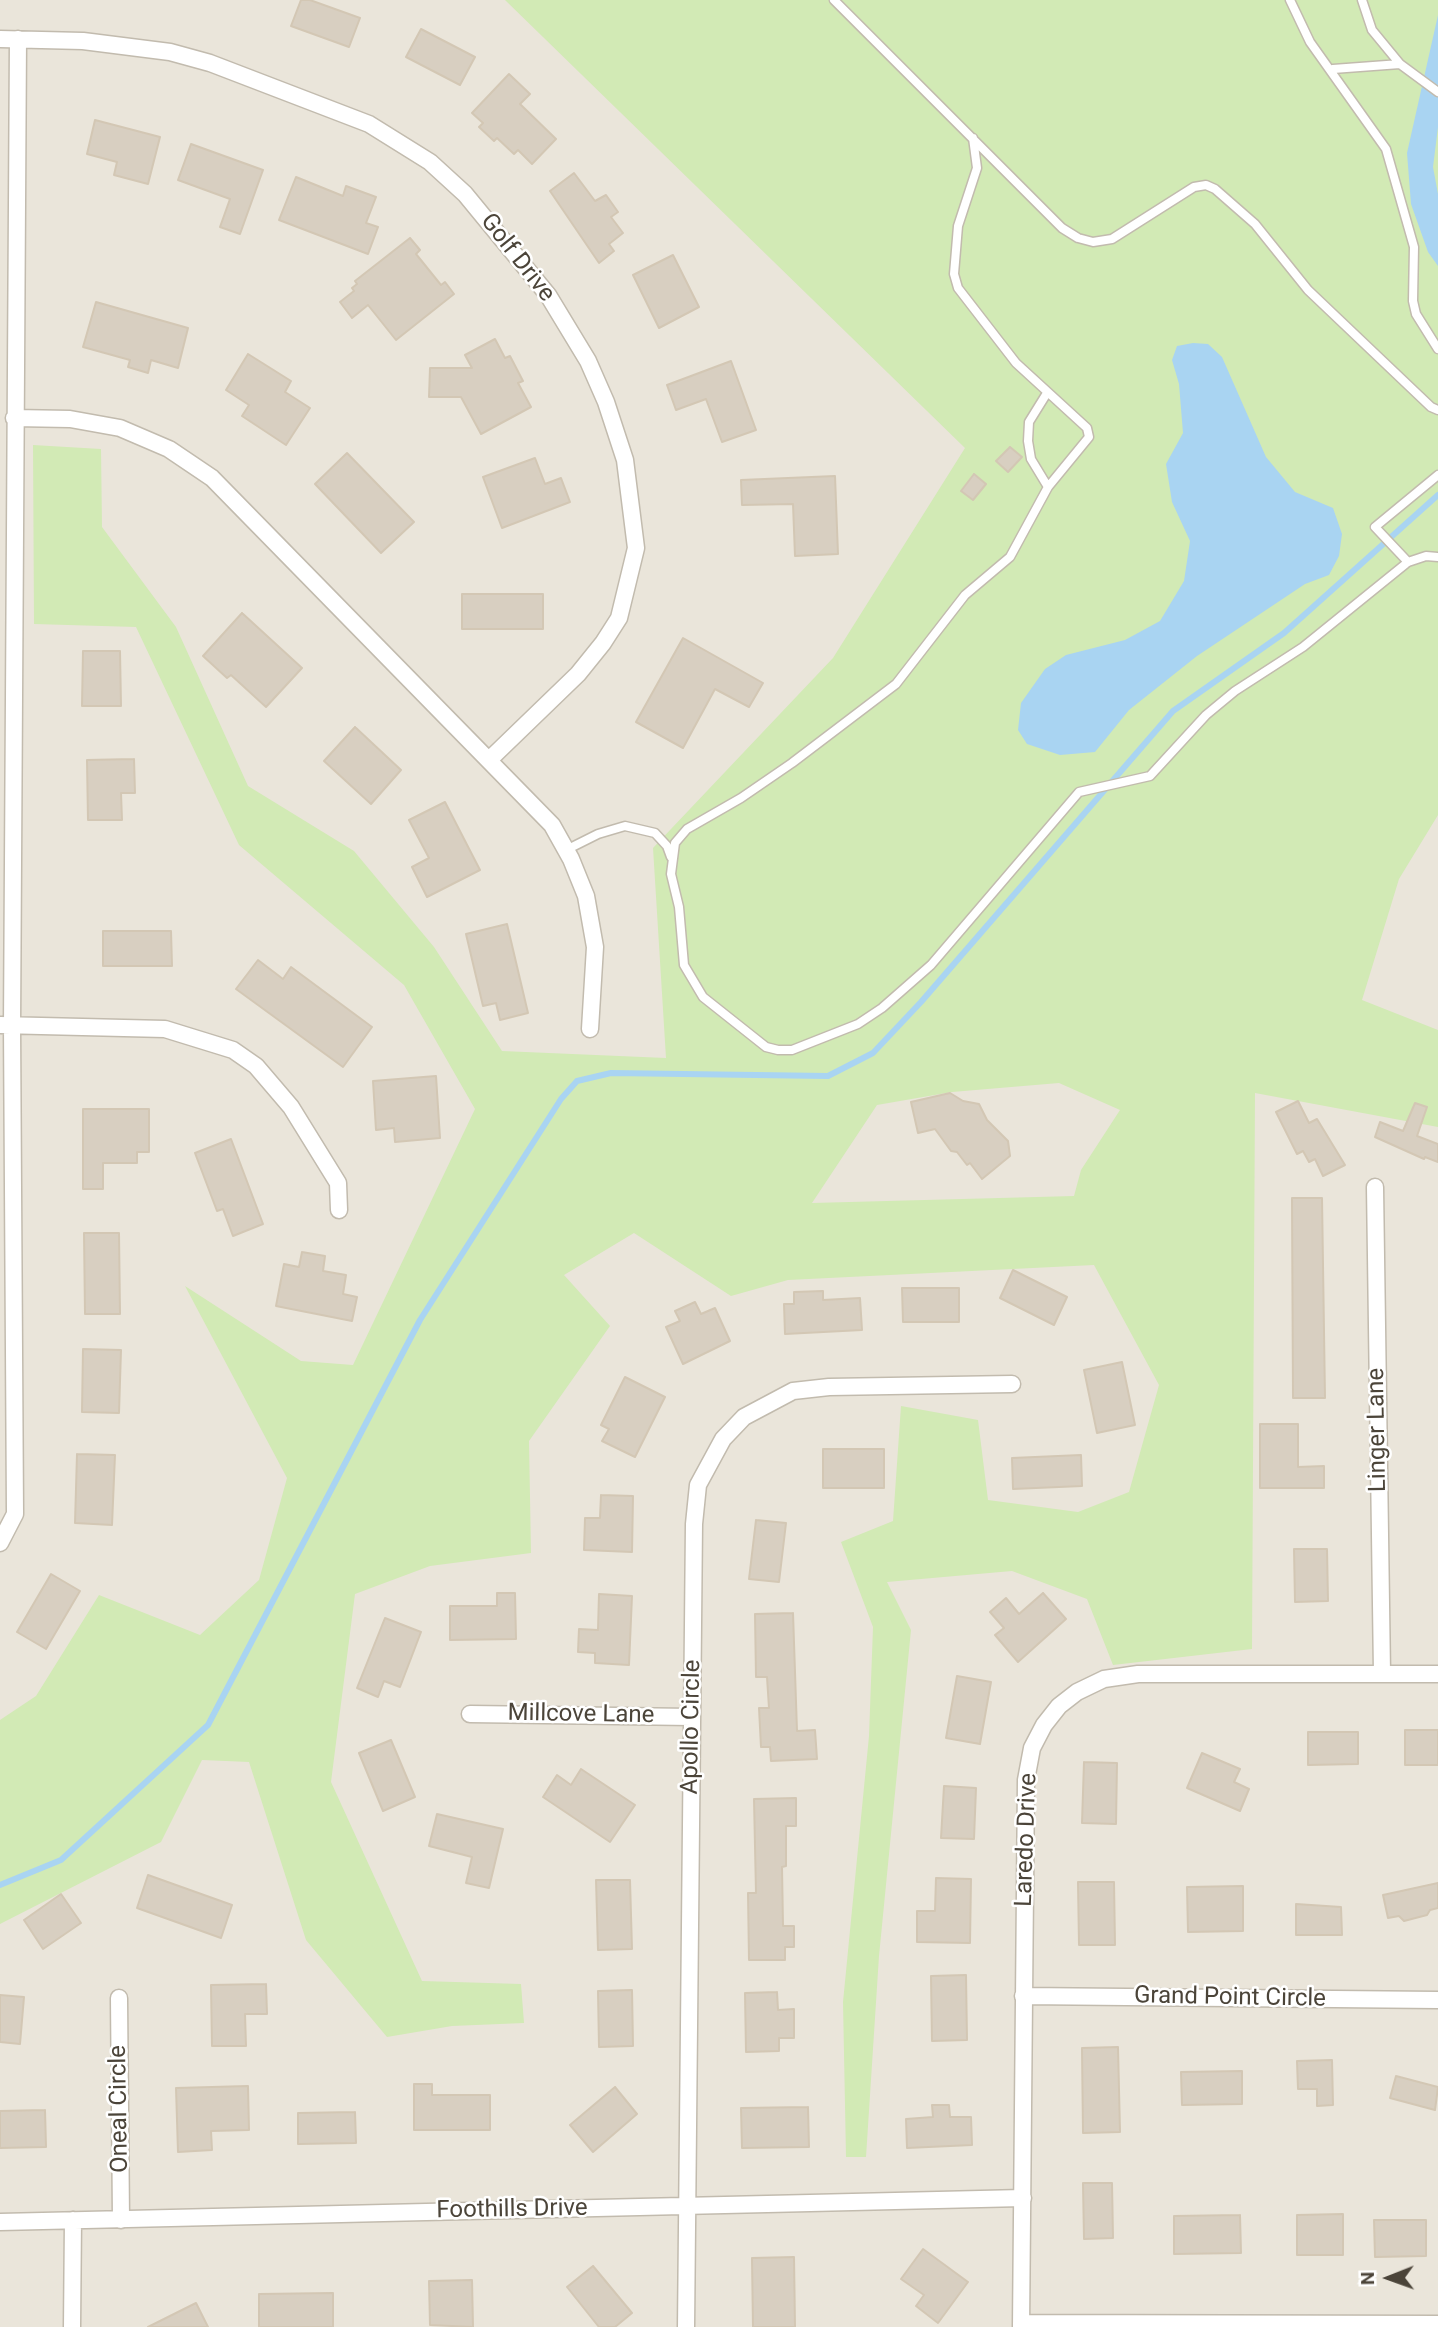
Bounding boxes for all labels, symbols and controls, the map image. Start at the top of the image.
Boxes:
street label: Golf Drive [474,208,560,308]
street label: Linger Lane [1363,1368,1393,1492]
street label: Apollo Circle [676,1659,708,1795]
street label: Millcove Lane [507,1699,655,1731]
street label: Laredo Drive [1010,1773,1044,1907]
street label: Grand Point Circle [1134,1982,1326,2014]
street label: Oneal Circle [104,2045,136,2173]
street label: Foothills Drive [436,2194,588,2226]
north arrow [1354,2243,1424,2313]
text: N [1356,2271,1379,2285]

